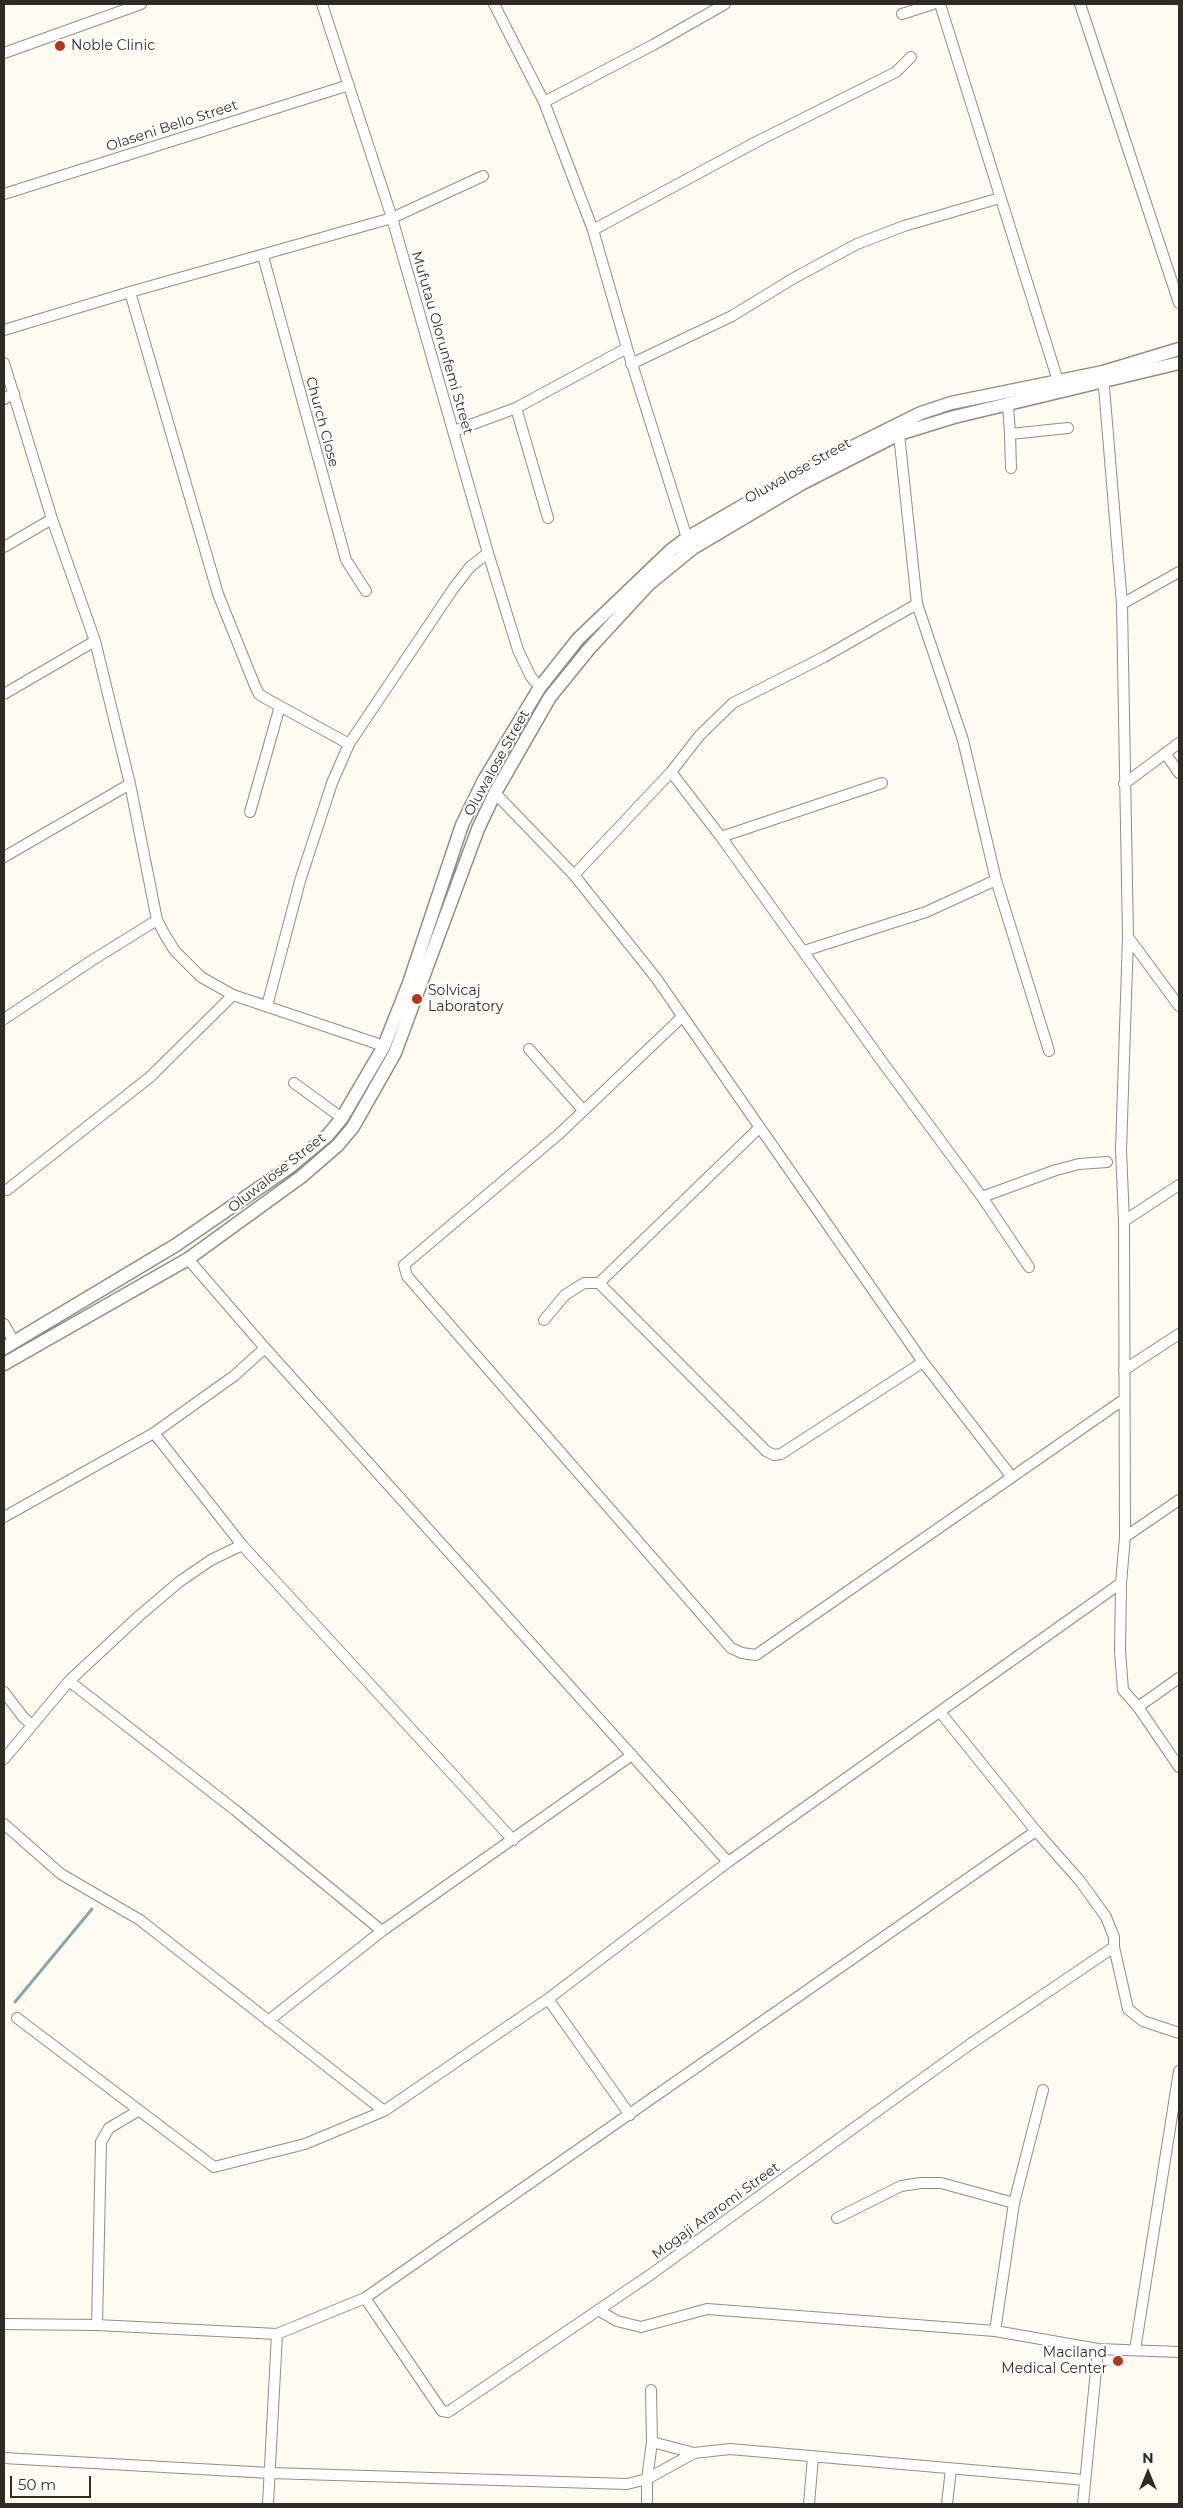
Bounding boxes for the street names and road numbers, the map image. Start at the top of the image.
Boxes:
street label: Olaseni Bello Street [104,97,240,155]
street label: Mufutau Olorunfemi Street [408,249,476,437]
street label: Church Close [302,375,342,469]
street label: Oluwalose Street [742,435,854,507]
street label: Oluwalose Street [461,707,533,819]
street label: Oluwalose Street [225,1130,329,1216]
street label: Mogaji Araromi Street [649,2159,783,2263]

